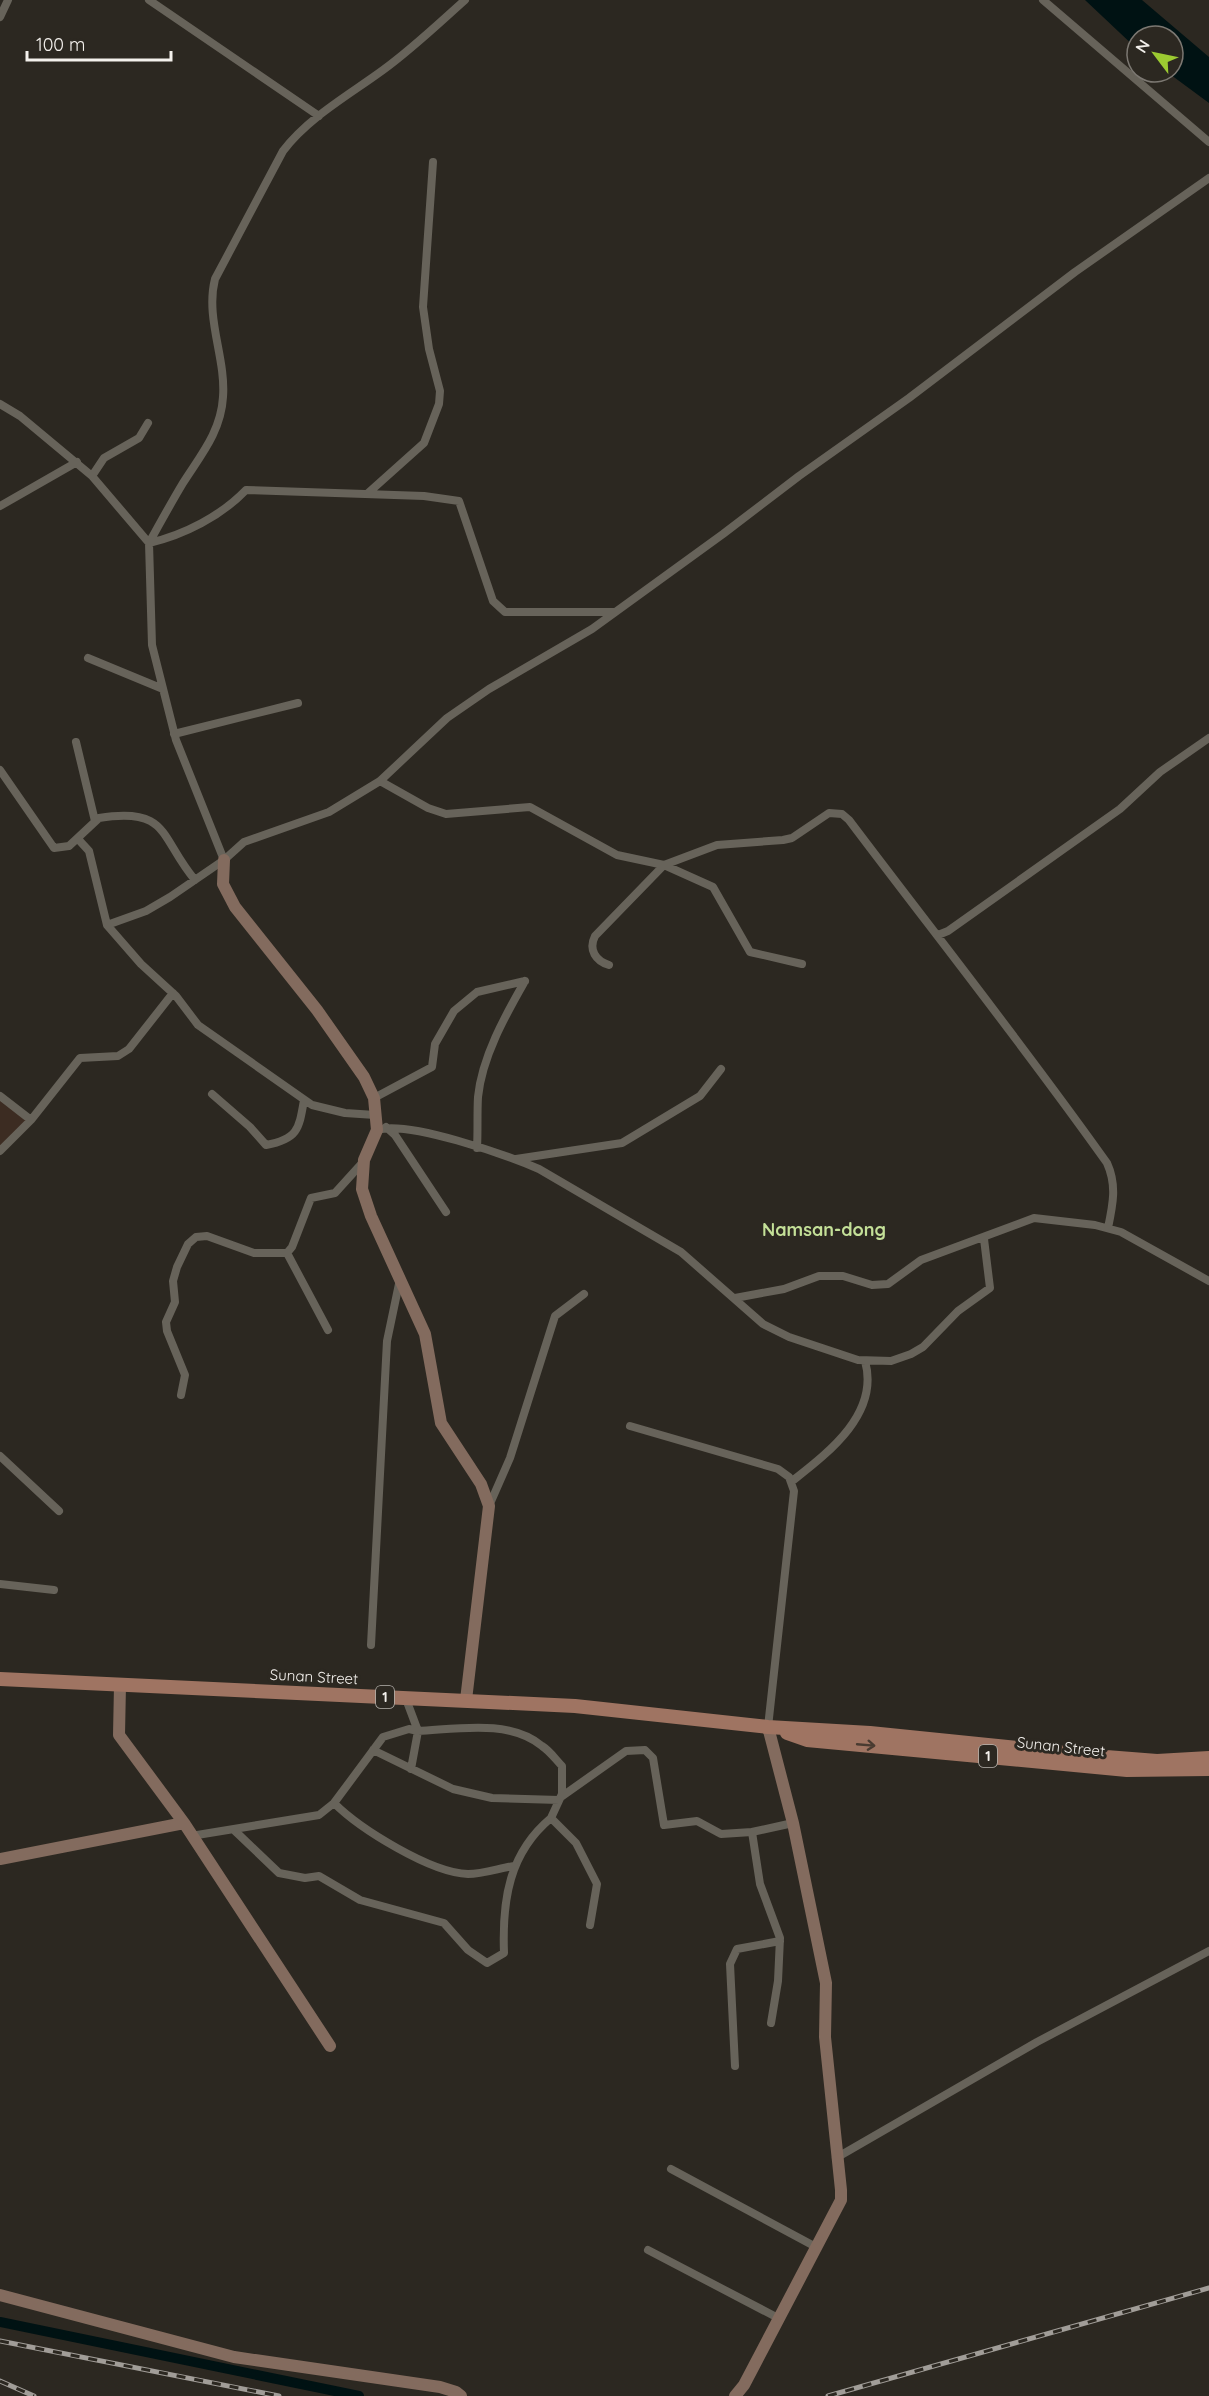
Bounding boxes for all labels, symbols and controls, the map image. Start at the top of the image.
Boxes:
scale bar [27,24,171,62]
north arrow [1125,24,1185,84]
text: 100 m [36,33,85,56]
text: N [1131,36,1154,56]
district label: Namsan-dong [762,1218,886,1241]
street label: Sunan Street [269,1665,359,1688]
road number: 1 [376,1686,394,1708]
street label: Sunan Street [1016,1732,1106,1761]
one-way arrow [856,1740,876,1751]
road number: 1 [979,1745,997,1767]

